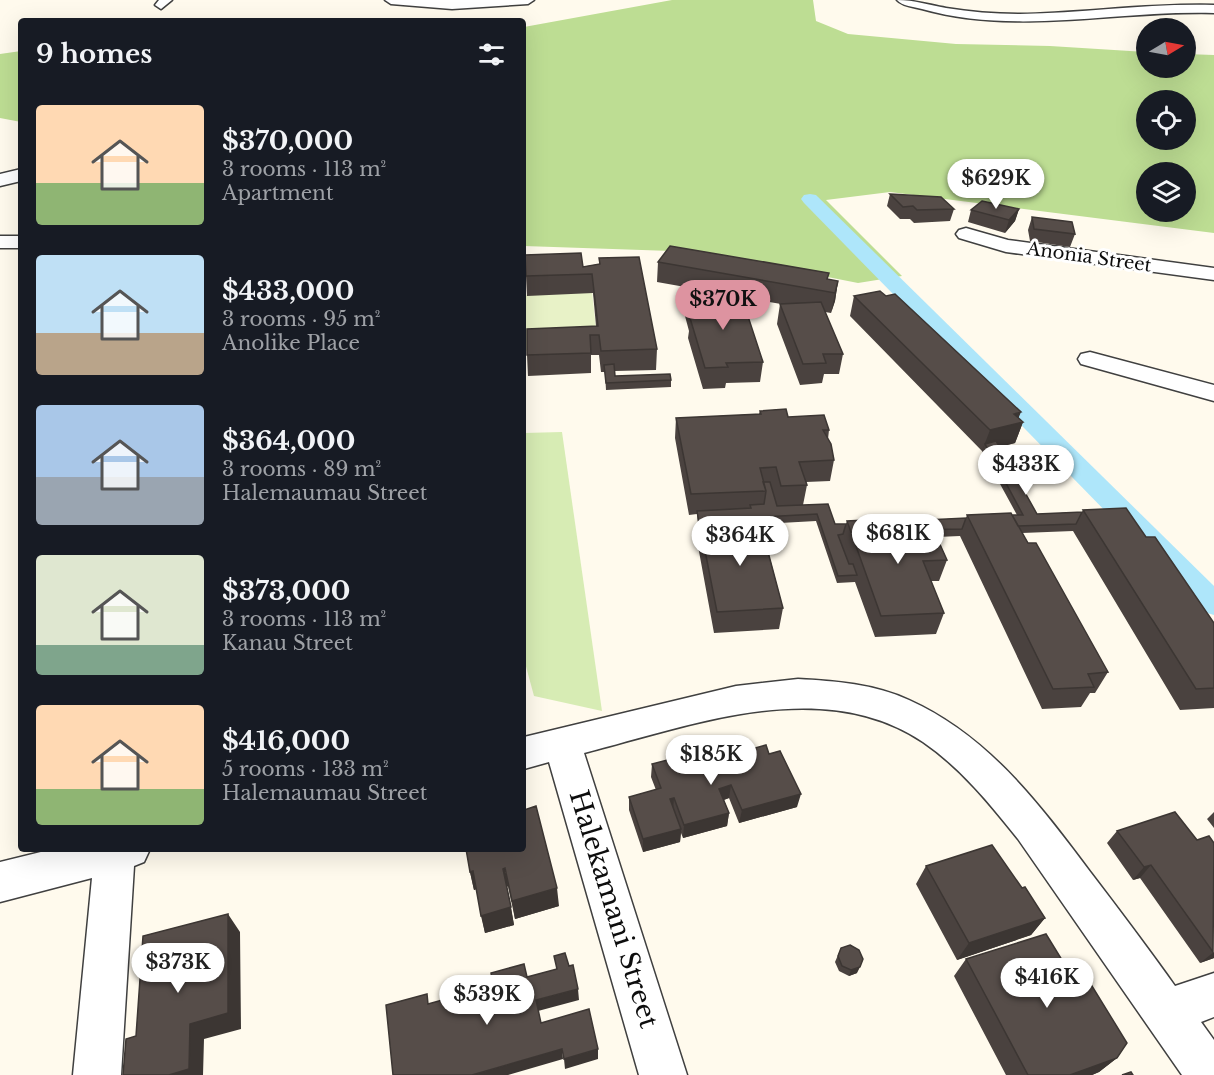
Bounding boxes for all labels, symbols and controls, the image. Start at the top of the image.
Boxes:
north arrow [1136,18,1196,78]
map controls [1136,18,1196,222]
text: 9 homes [36,38,152,70]
icon: filters [475,38,508,71]
button: locate [1136,90,1196,150]
text: $370,000 [222,125,353,157]
icon: home [84,129,156,201]
text: 3 rooms · 113 m² [222,157,386,181]
pin: $629K [954,159,1038,210]
button: layers [1136,162,1196,222]
text: $629K [961,166,1031,190]
text: Apartment [222,181,333,205]
street label: Anonia Street [1024,237,1153,277]
text: $433,000 [222,275,354,307]
icon: home [84,279,156,351]
pin: $370K [681,280,765,331]
text: $370K [689,287,757,311]
text: 3 rooms · 95 m² [222,307,380,331]
text: Anolike Place [222,331,360,355]
text: $364,000 [222,425,355,457]
icon: home [84,429,156,501]
pin: $433K [984,445,1068,496]
text: $433K [992,452,1060,476]
text: 3 rooms · 89 m² [222,457,381,481]
text: Halemaumau Street [222,481,427,505]
pin: $681K [856,514,940,565]
pin: $364K [698,516,782,567]
text: $681K [866,521,930,545]
text: $364K [706,523,774,547]
text: $373,000 [222,575,350,607]
icon: home [84,579,156,651]
text: 3 rooms · 113 m² [222,607,386,631]
text: Kanau Street [222,631,353,655]
text: $416,000 [222,725,350,757]
icon: home [84,729,156,801]
pin: $185K [669,735,753,786]
text: $185K [680,742,742,766]
text: 5 rooms · 133 m² [222,757,389,781]
text: Halemaumau Street [222,781,427,805]
street label: Halekamani Street [563,786,665,1032]
pin: $373K [136,943,220,994]
text: $373K [145,950,211,974]
pin: $416K [1005,958,1089,1009]
text: $416K [1015,965,1079,989]
pin: $539K [445,975,529,1026]
text: $539K [453,982,521,1006]

